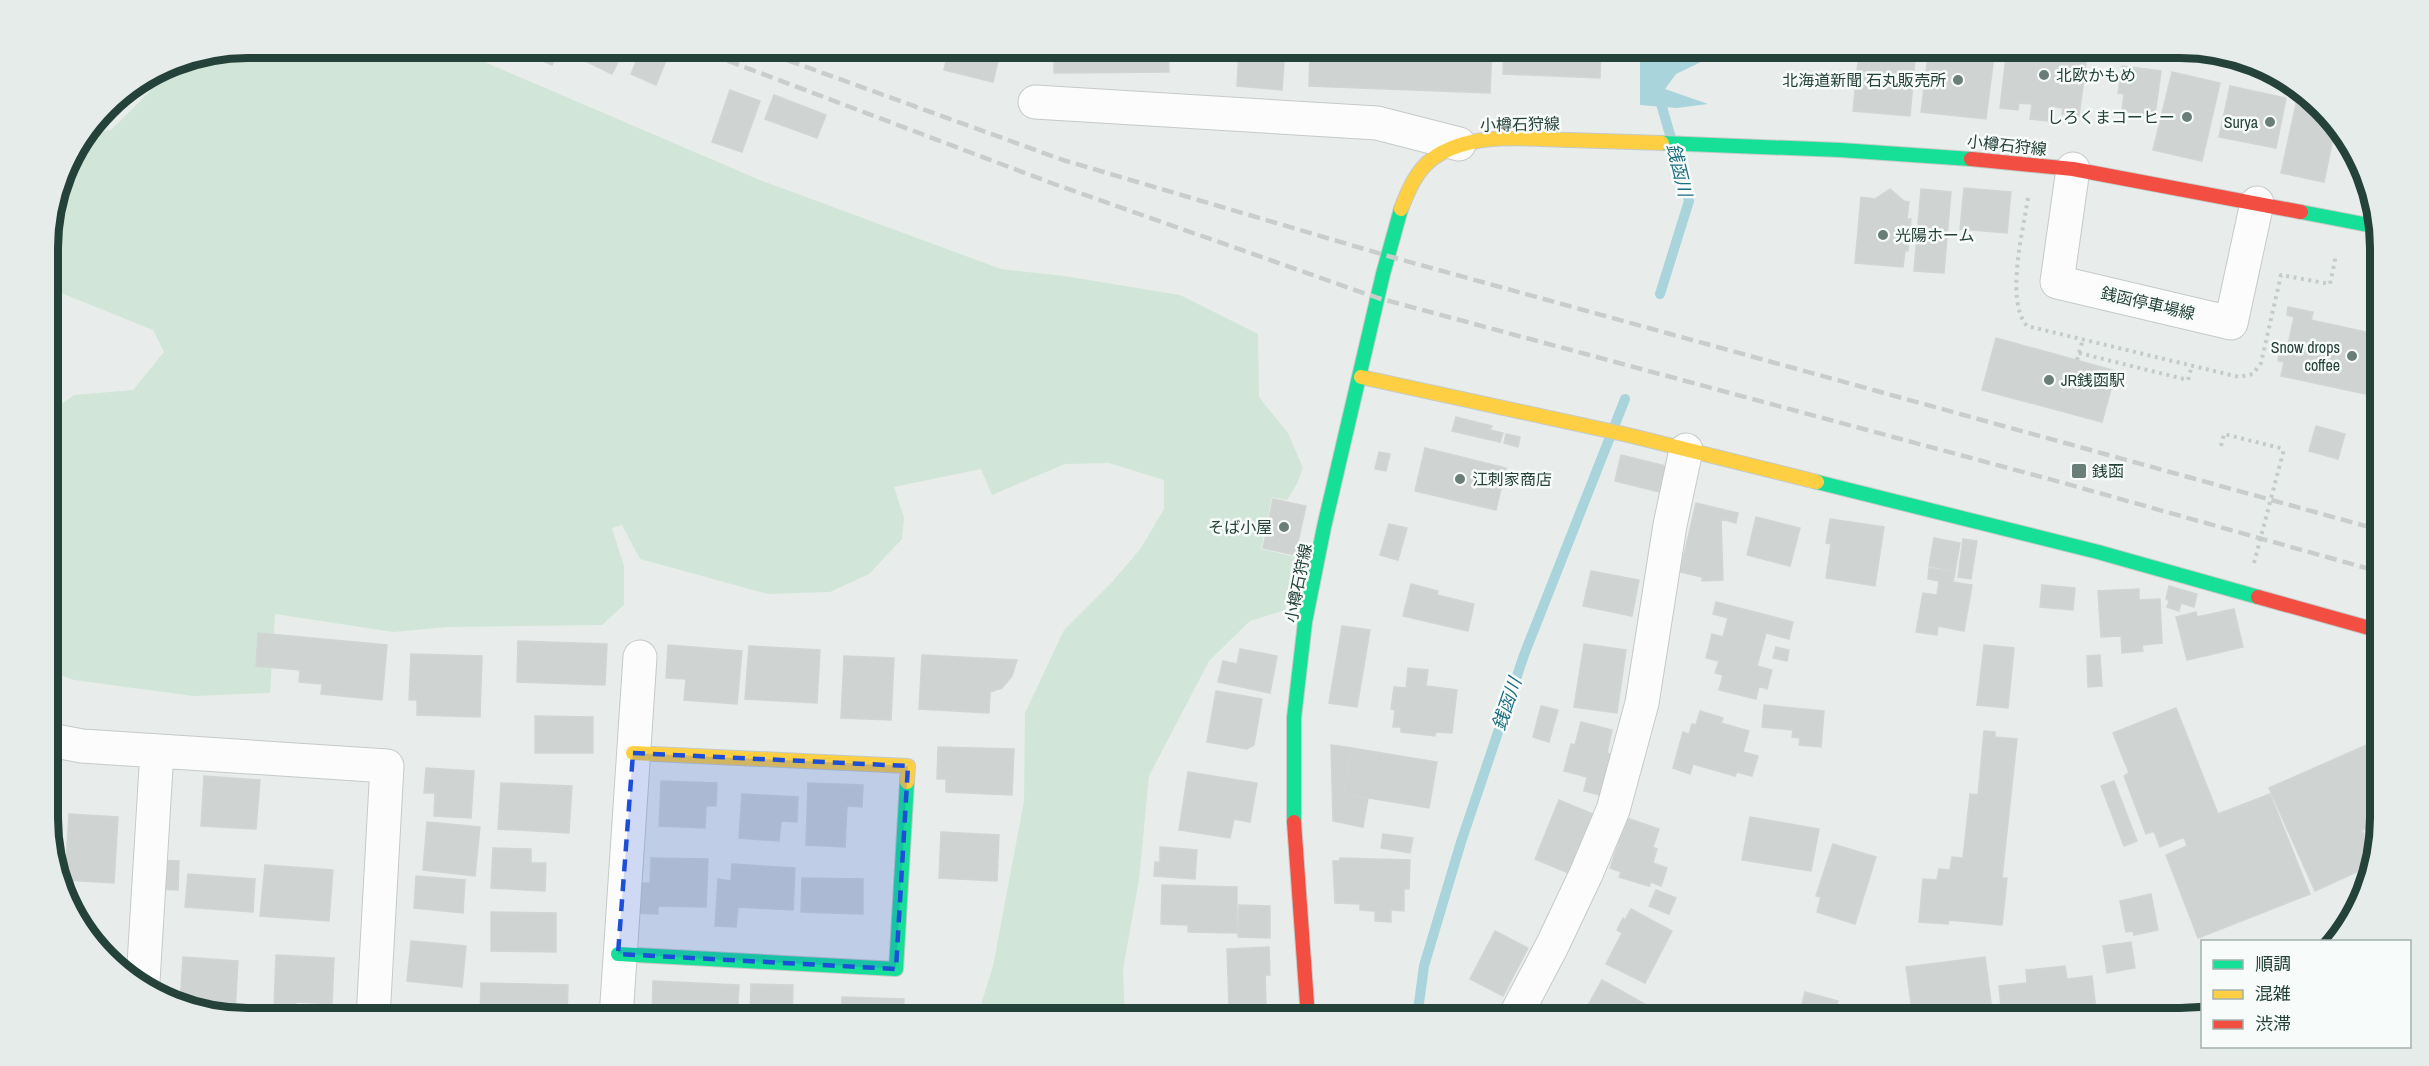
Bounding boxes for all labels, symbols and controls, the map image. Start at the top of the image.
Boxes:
place label: 北欧かもめ [2056,64,2136,86]
marker: 北欧かもめ [2037,68,2051,82]
place label: 北海道新聞 石丸販売所 [1782,69,1946,91]
marker: 北海道新聞 石丸販売所 [1951,73,1965,87]
place label: しろくまコーヒー [2047,106,2175,128]
marker: しろくまコーヒー [2180,110,2194,124]
place label: Surya [2224,111,2259,133]
street label: 小樽石狩線 [1480,112,1560,136]
marker: Surya [2263,115,2277,129]
street label: 小樽石狩線 [1966,130,2048,160]
water label: 銭函川 [1661,141,1699,201]
place label: 光陽ホーム [1895,224,1975,246]
marker: 光陽ホーム [1876,228,1890,242]
street label: 銭函停車場線 [2099,281,2197,325]
place label: Snow drops coffee [2271,336,2340,376]
marker: Snow drops coffee [2345,349,2359,363]
place label: JR銭函駅 [2061,369,2125,391]
marker: JR銭函駅 [2042,373,2056,387]
place label: 銭函 [2092,460,2124,482]
marker: 銭函 [2070,462,2088,480]
place label: 江刺家商店 [1472,468,1552,490]
marker: 江刺家商店 [1453,472,1467,486]
place label: そば小屋 [1208,516,1272,538]
marker: そば小屋 [1277,520,1291,534]
street label: 小樽石狩線 [1280,542,1316,624]
water label: 銭函川 [1486,672,1528,733]
legend [2201,940,2411,1048]
text: 順調 [2255,951,2291,976]
text: 混雑 [2255,981,2291,1006]
text: 渋滞 [2255,1011,2291,1036]

